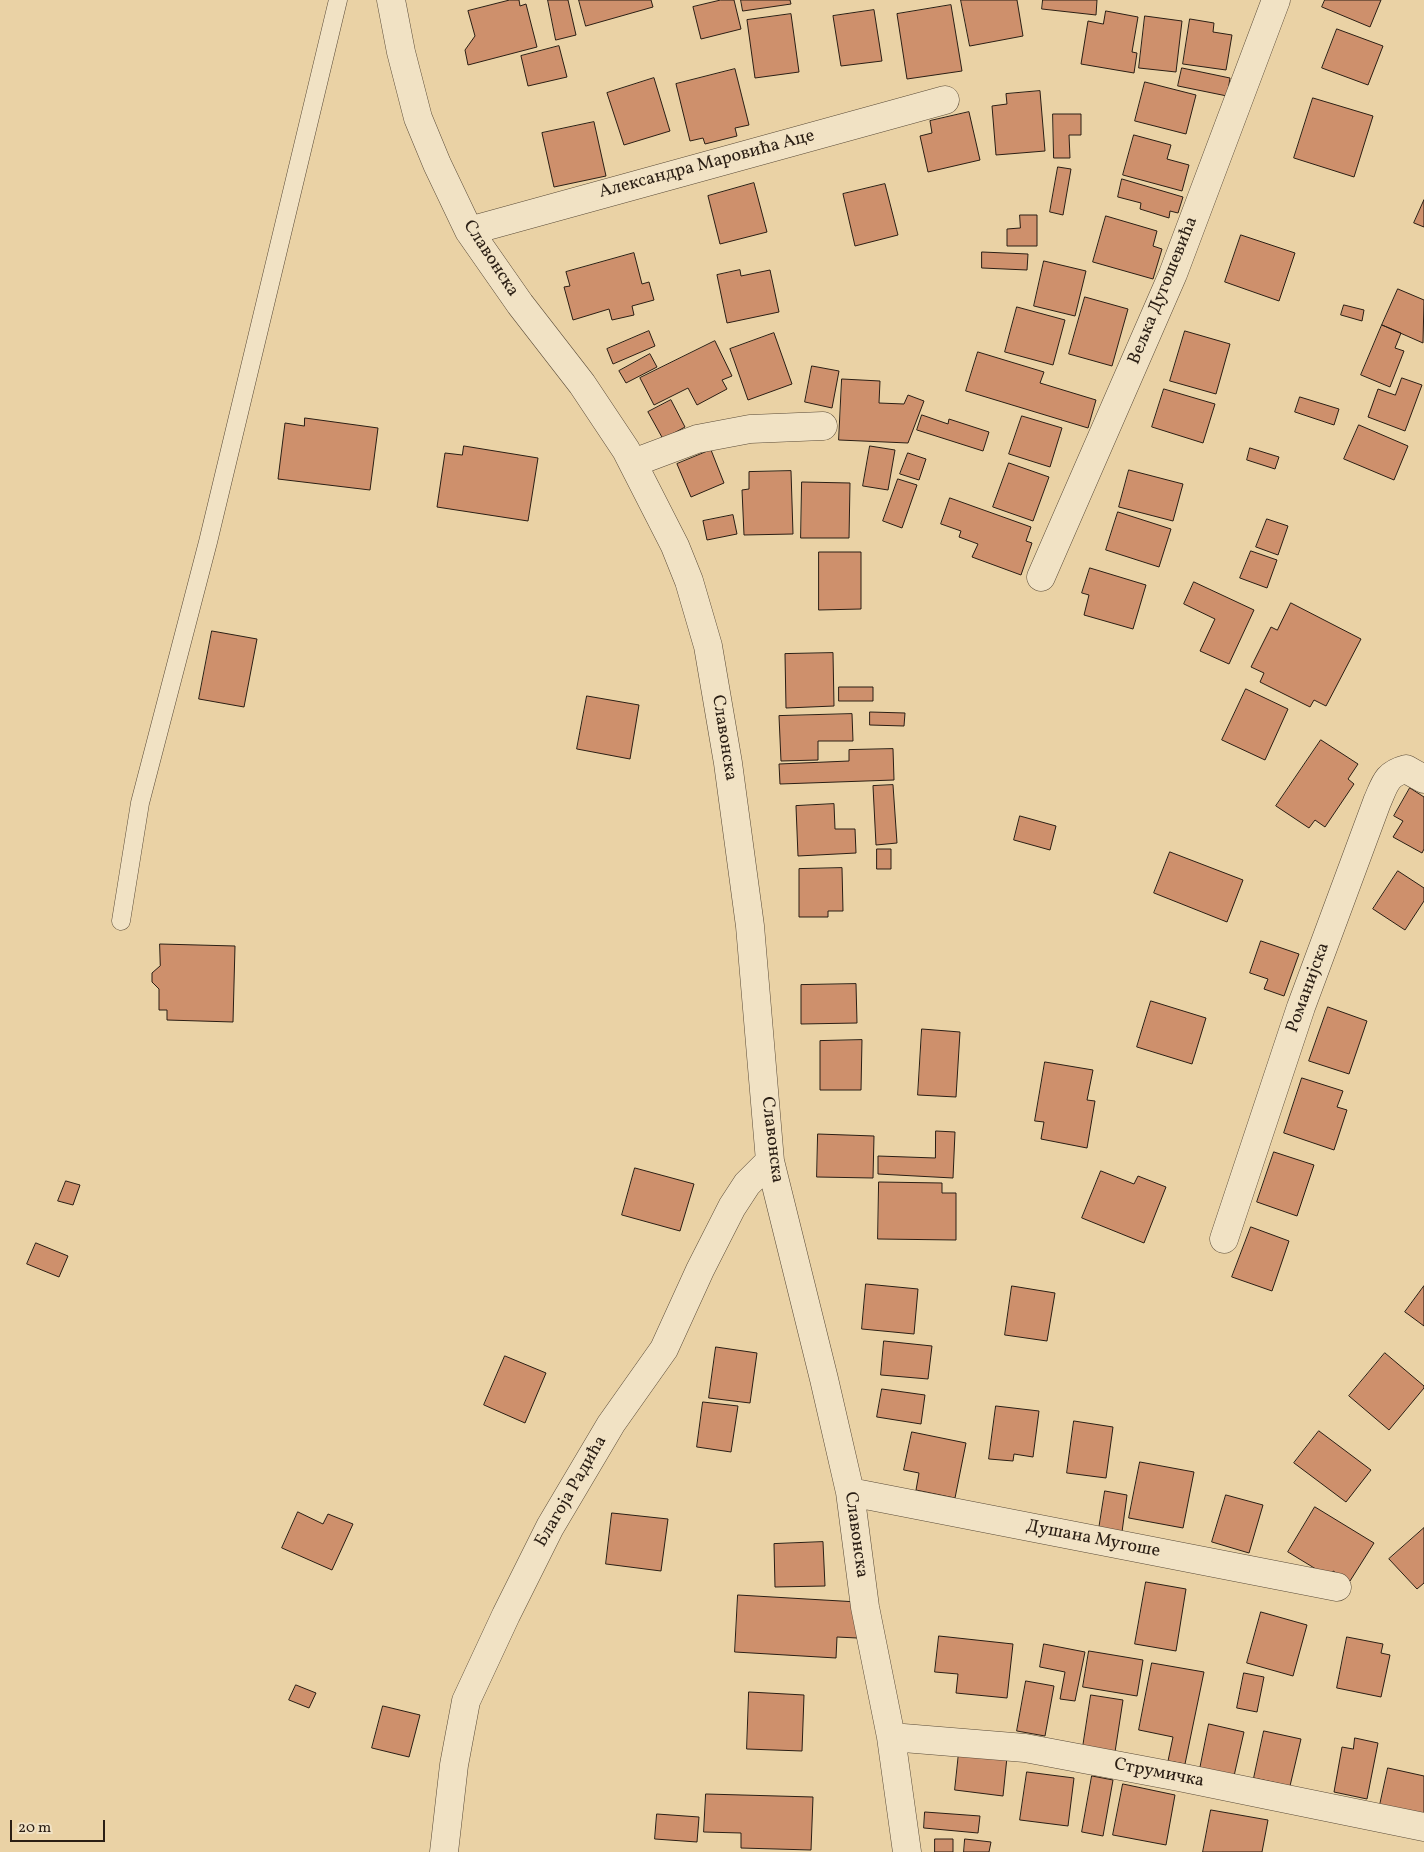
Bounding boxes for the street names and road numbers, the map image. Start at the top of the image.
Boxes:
street label: Александра Маровића Аце [597,126,817,204]
street label: Вељка Дугошевића [1124,214,1204,368]
street label: Славонска [457,217,523,301]
street label: Славонска [706,693,740,783]
street label: Романијска [1283,940,1335,1036]
street label: Славонска [755,1096,787,1184]
street label: Благоја Радића [531,1432,613,1552]
street label: Славонска [838,1491,872,1579]
street label: Душана Мугоше [1024,1516,1162,1564]
street label: Струмичка [1112,1755,1206,1793]

